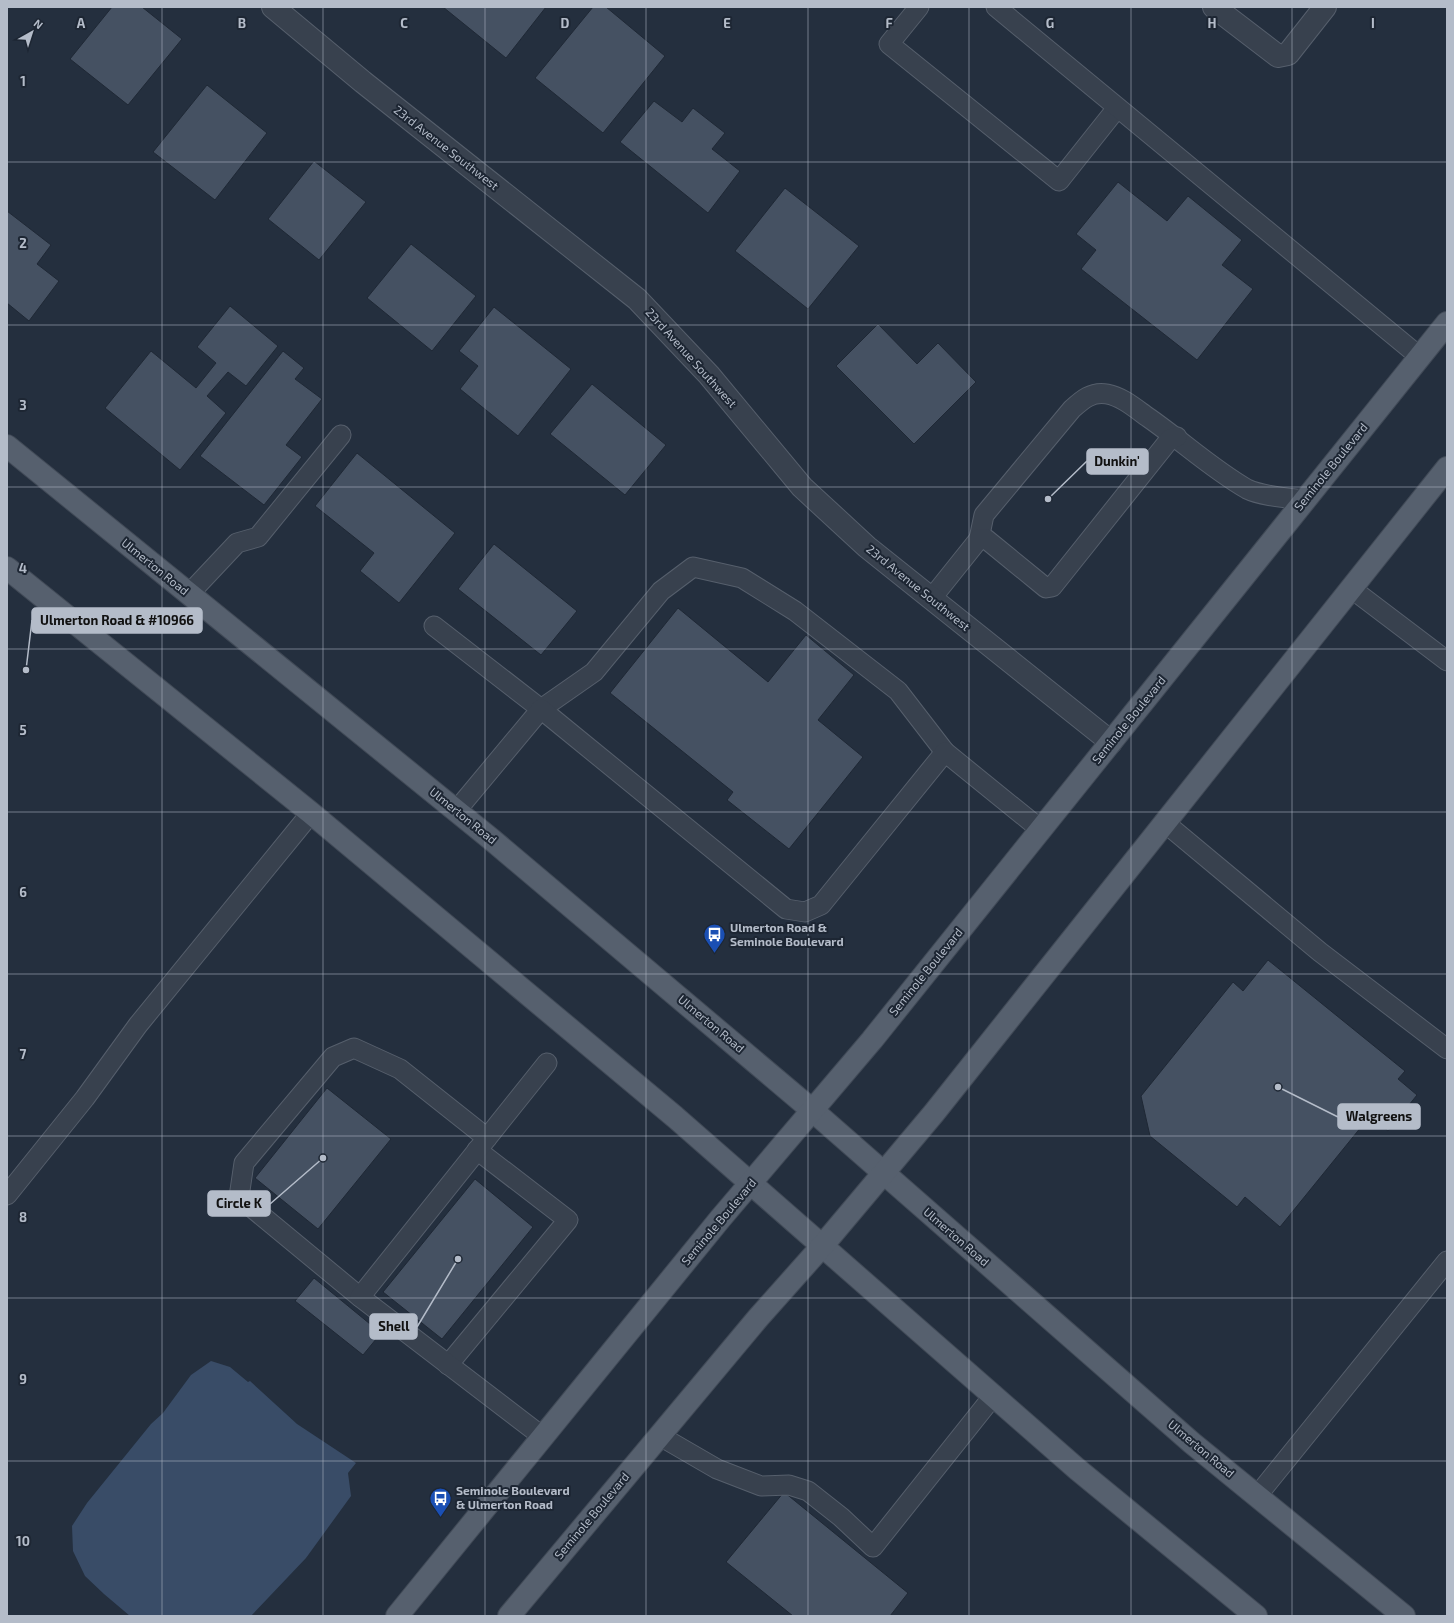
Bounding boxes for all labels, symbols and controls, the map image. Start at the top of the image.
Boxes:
north arrow [12,12,52,52]
text: A [77,15,86,31]
text: B [238,15,246,31]
text: C [400,15,408,31]
text: D [561,15,570,31]
text: E [723,15,731,31]
text: F [885,15,893,31]
text: G [1046,15,1054,31]
text: H [1208,15,1217,31]
text: I [1371,15,1375,31]
text: N [31,16,46,31]
text: 1 [20,73,26,89]
street label: 23rd Avenue Southwest [391,102,502,193]
text: 2 [19,235,27,251]
street label: 23rd Avenue Southwest [643,305,740,410]
text: 3 [19,397,27,413]
street label: Seminole Boulevard [1291,420,1370,513]
callout: Dunkin' [1087,449,1148,474]
text: Dunkin' [1094,453,1140,469]
street label: Ulmerton Road [119,535,192,597]
street label: 23rd Avenue Southwest [864,541,974,634]
text: 4 [19,560,27,576]
callout: Ulmerton Road & #10966 [32,608,202,633]
text: Ulmerton Road & #10966 [40,612,194,628]
street label: Seminole Boulevard [1089,673,1168,766]
text: 5 [19,722,27,738]
street label: Ulmerton Road [427,784,500,846]
text: 6 [19,884,27,900]
place label: Ulmerton Road & Seminole Boulevard [730,920,844,948]
bus stop icon: Ulmerton Road & Seminole Boulevard [702,922,728,955]
street label: Seminole Boulevard [886,925,965,1018]
street label: Ulmerton Road [676,992,748,1055]
text: 7 [20,1046,27,1062]
callout: Walgreens [1338,1104,1420,1129]
text: Walgreens [1346,1108,1412,1124]
street label: Seminole Boulevard [678,1175,759,1267]
callout: Circle K [208,1191,270,1216]
text: Circle K [216,1195,263,1211]
street label: Ulmerton Road [921,1204,992,1268]
text: 8 [19,1209,27,1225]
callout: Shell [370,1314,417,1339]
text: Shell [378,1318,410,1334]
text: 9 [19,1371,27,1387]
street label: Ulmerton Road [1166,1417,1238,1480]
street label: Seminole Boulevard [551,1469,632,1561]
place label: Seminole Boulevard & Ulmerton Road [456,1483,570,1511]
bus stop icon: Seminole Boulevard & Ulmerton Road [428,1485,454,1518]
text: 10 [16,1533,30,1549]

